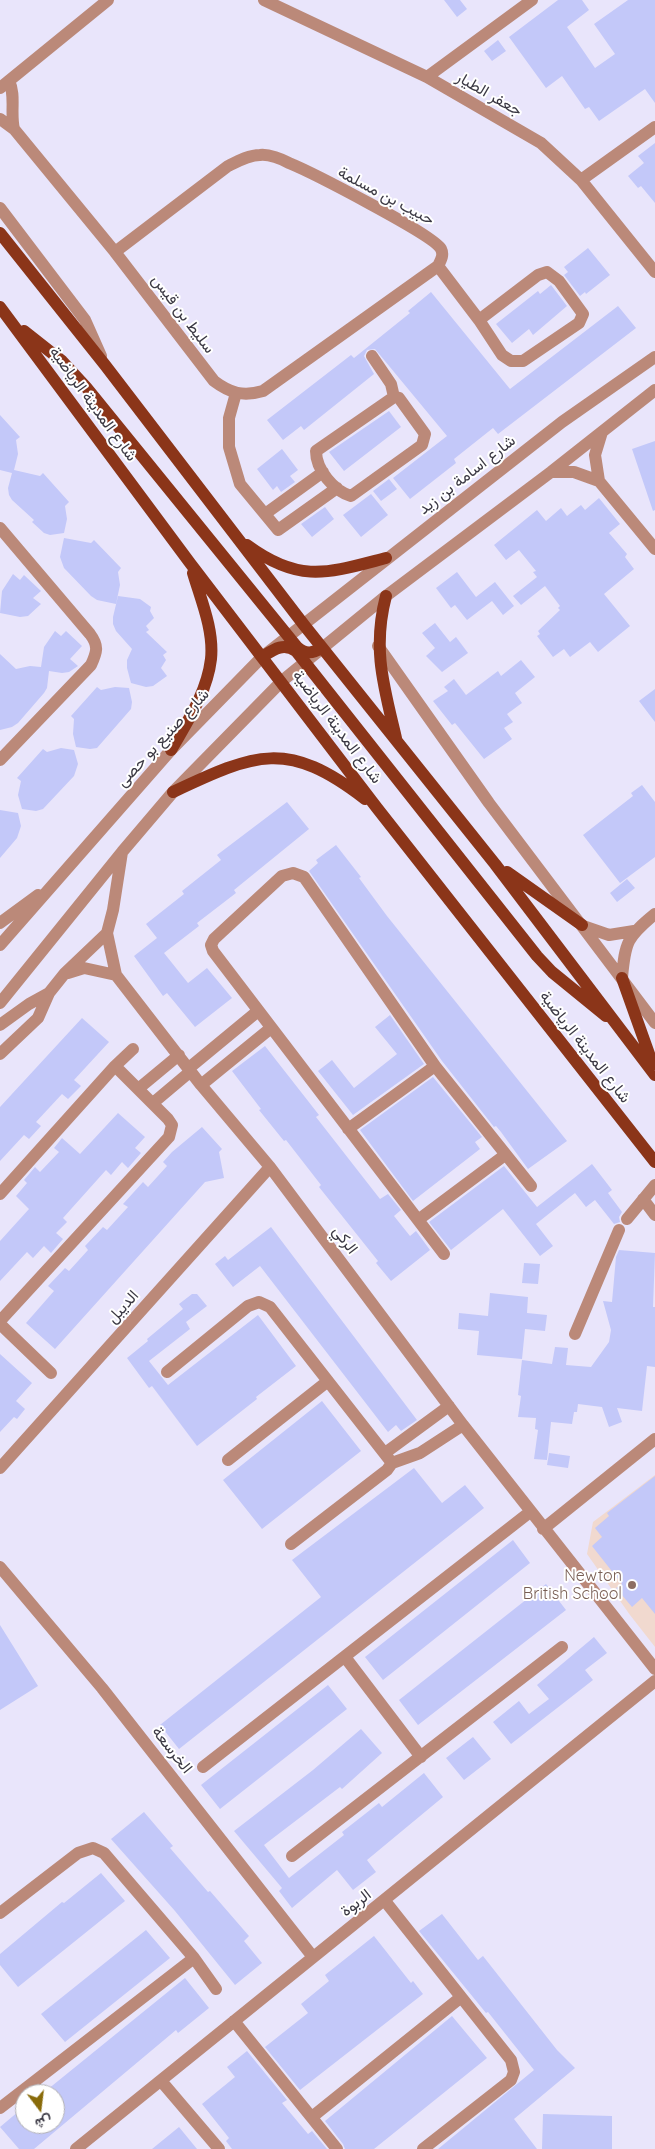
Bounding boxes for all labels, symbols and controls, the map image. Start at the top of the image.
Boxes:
street label: جعفر الطيار [453,67,525,121]
street label: حبيب بن مسلمة [334,163,438,229]
street label: سليط بن قيس [147,271,219,357]
street label: شارع المدينة الرياضية [45,343,141,465]
street label: شارع اسامة بن زيد [415,431,519,519]
street label: شارع المدينة الرياضية [288,667,386,787]
street label: شارع صنيع بو حصى [113,685,213,791]
street label: شارع المدينة الرياضية [535,987,635,1107]
street label: الركي [328,1222,362,1258]
street label: الديبل [103,1286,143,1328]
place label: Newton British School [523,1566,622,1604]
marker: Newton British School [626,1579,638,1591]
street label: الخرسعة [148,1723,196,1777]
street label: الربوة [337,1885,375,1921]
north arrow [15,2084,65,2134]
text: ش [33,2112,54,2133]

